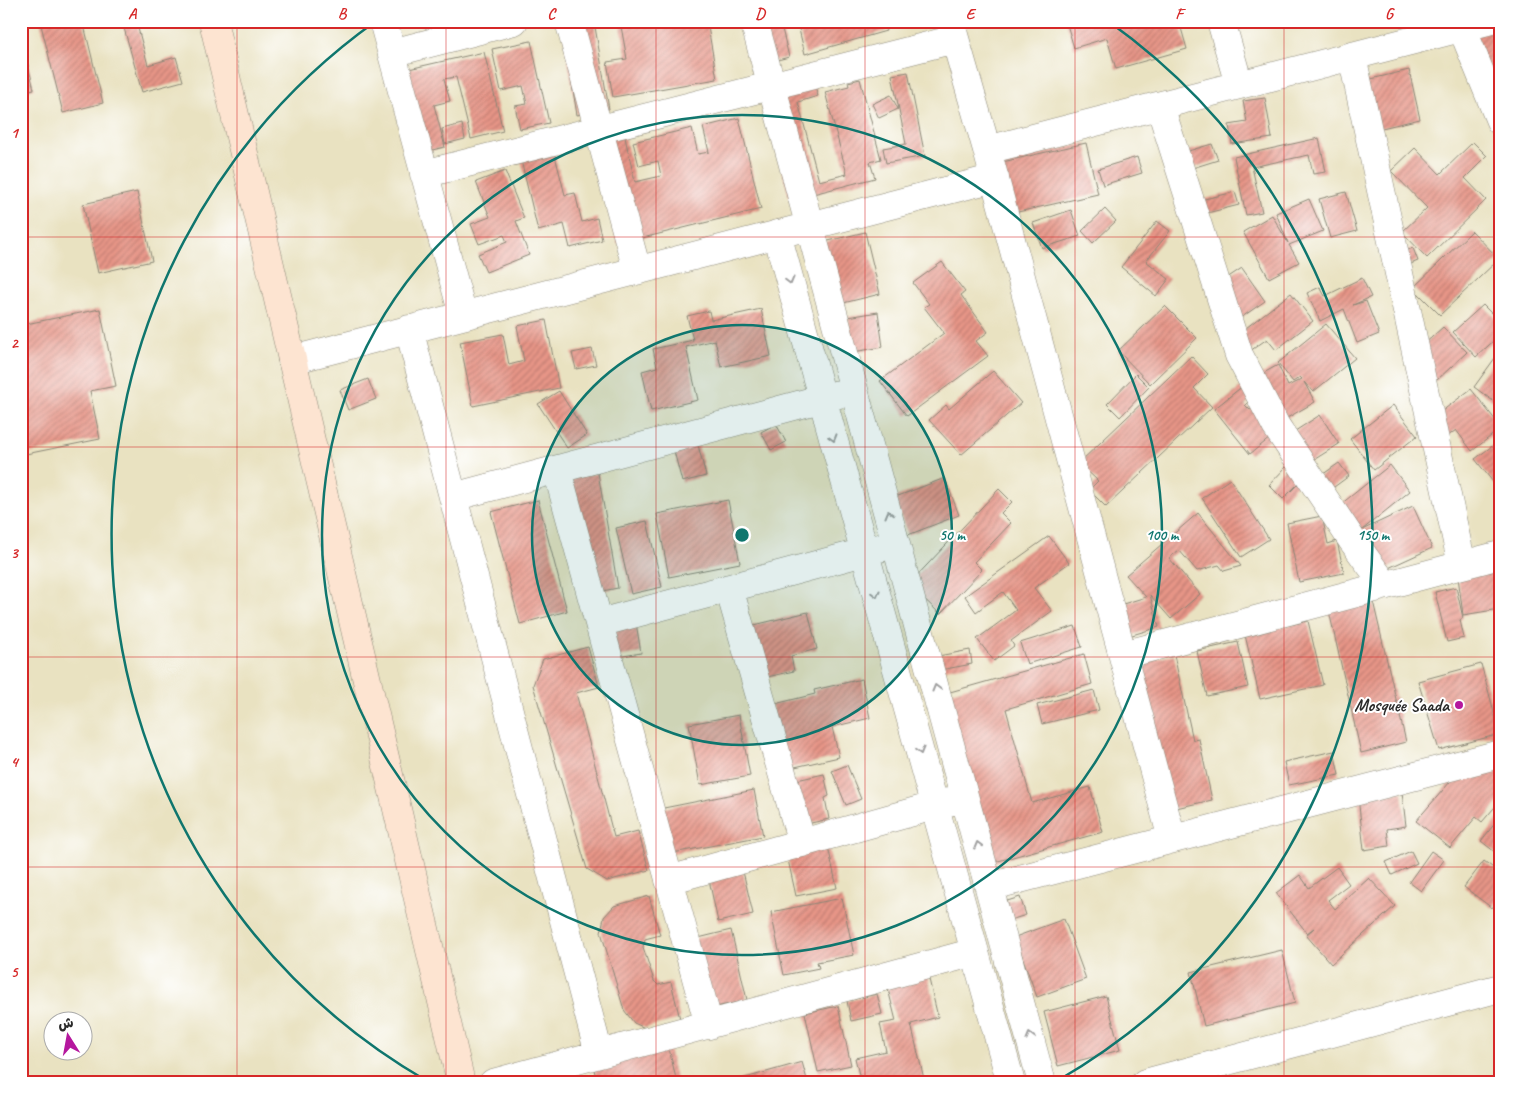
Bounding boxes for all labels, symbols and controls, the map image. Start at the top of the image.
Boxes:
text: A [128,4,138,24]
text: B [338,4,348,24]
text: C [547,4,557,24]
text: D [755,4,766,24]
text: E [966,4,977,24]
text: F [1175,4,1186,24]
text: G [1385,4,1395,24]
text: 1 [10,123,19,143]
one-way arrow [784,277,794,285]
text: 2 [10,333,19,353]
one-way arrow [827,433,838,442]
one-way arrow [884,511,894,519]
centre of rings [733,526,751,544]
text: 50 m [939,526,966,545]
text: 100 m [1146,526,1180,545]
text: 150 m [1357,526,1391,545]
text: 3 [10,543,19,563]
one-way arrow [871,590,881,598]
one-way arrow [931,685,941,693]
place label: Mosquée Saada [1354,694,1451,716]
marker: Mosquée Saada [1453,699,1465,711]
one-way arrow [914,747,924,755]
text: 4 [10,752,19,772]
one-way arrow [973,841,984,850]
text: 5 [11,962,20,982]
north arrow [42,1012,92,1062]
text: ش [56,1014,75,1034]
one-way arrow [1025,1032,1035,1040]

